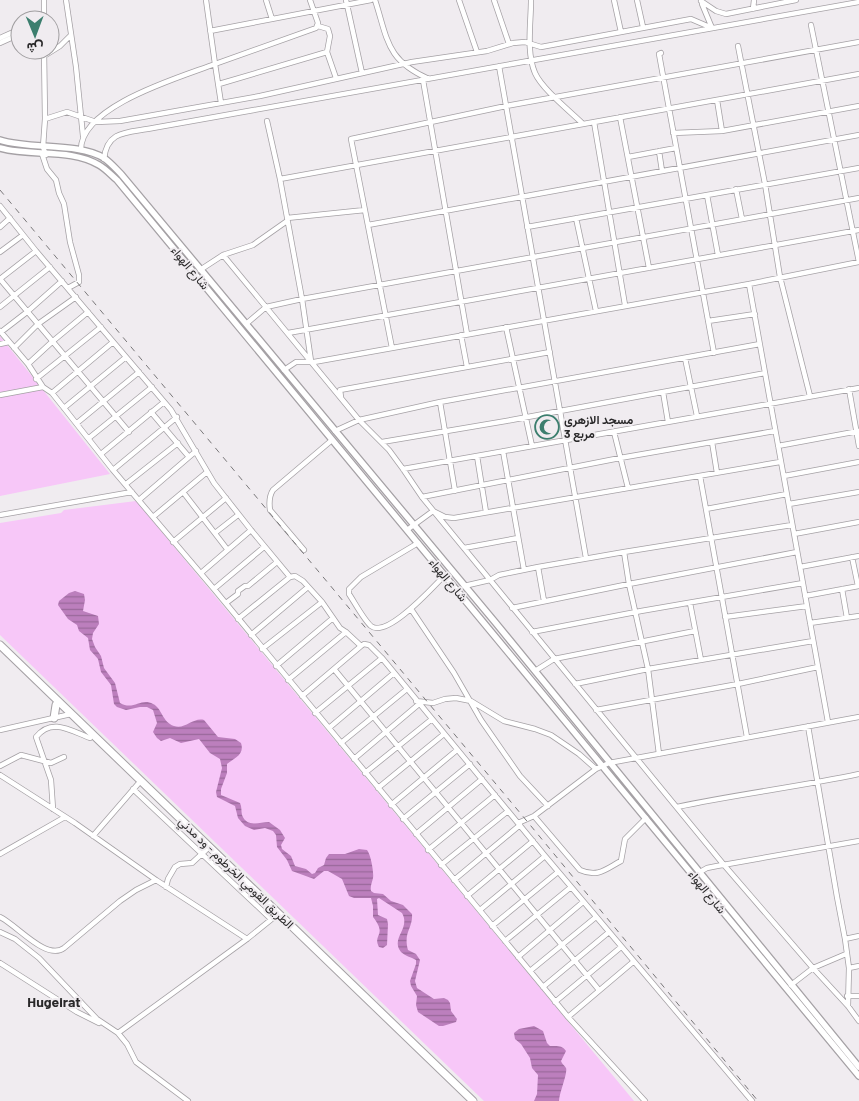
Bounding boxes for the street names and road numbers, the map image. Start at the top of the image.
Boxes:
street label: شارع الهواء [166,243,213,294]
street label: شارع الهواء [424,555,471,606]
street label: الطريق القومي الخرطوم - ود مدني [174,814,297,934]
street label: شارع الهواء [684,867,729,918]

